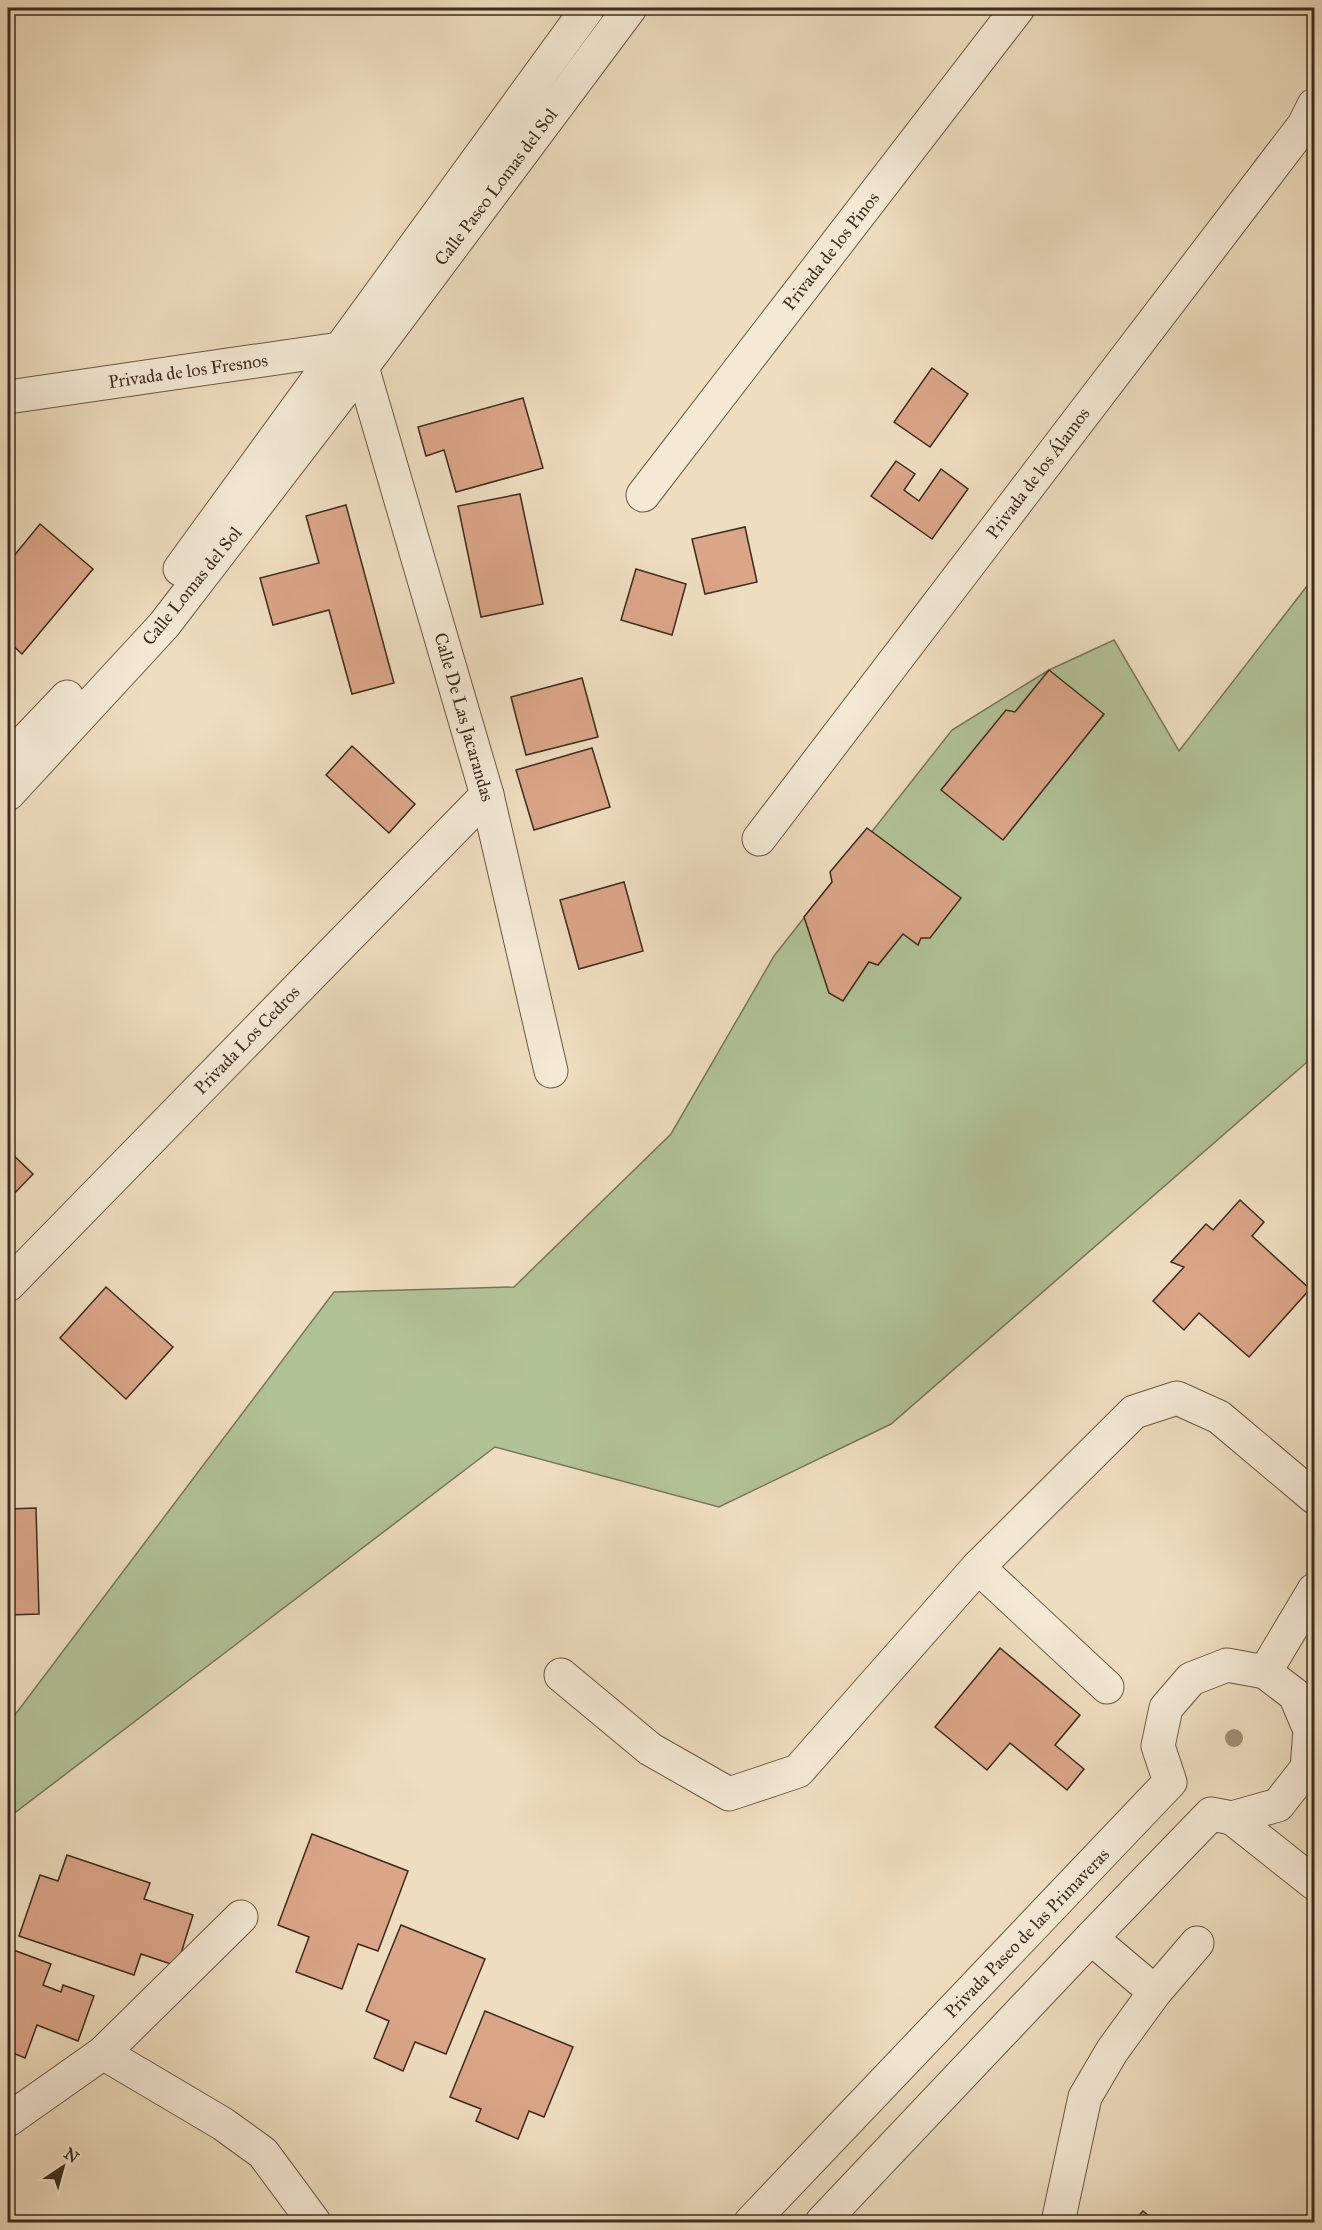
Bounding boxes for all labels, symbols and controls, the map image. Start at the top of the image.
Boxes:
street label: Calle Paseo Lomas del Sol [430,104,562,270]
street label: Privada de los Pinos [778,187,884,315]
street label: Privada de los Fresnos [107,349,269,393]
street label: Privada de los Álamos [980,402,1095,543]
street label: Calle Lomas del Sol [137,522,247,650]
street label: Calle De Las Jacarandas [428,630,499,804]
street label: Privada Los Cedros [190,981,304,1099]
street label: Privada Paseo de las Primaveras [940,1843,1114,2023]
north arrow [33,2137,93,2197]
text: N [60,2144,83,2167]

